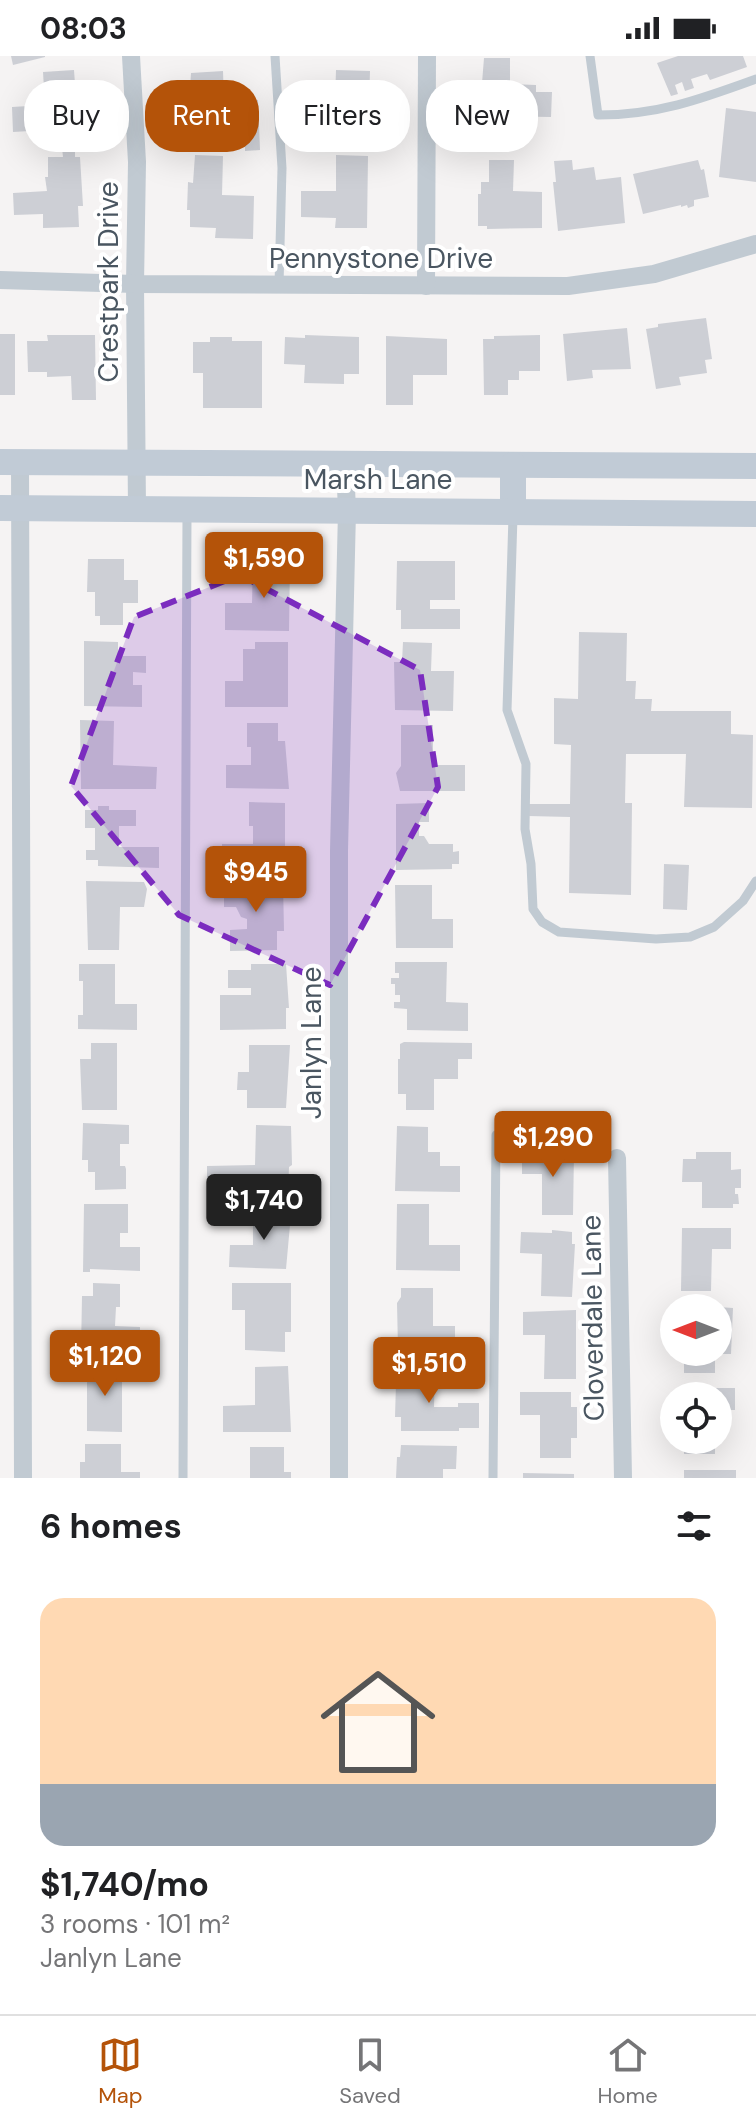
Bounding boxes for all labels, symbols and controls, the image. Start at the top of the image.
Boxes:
text: 08:03 [40,9,127,48]
chip: Buy [24,80,129,152]
chip: Rent [145,80,259,152]
chip: Filters [275,80,410,152]
chip: New [426,80,538,152]
street label: Crestpark Drive [90,181,127,383]
street label: Pennystone Drive [269,240,493,277]
street label: Marsh Lane [304,461,452,498]
pin: $1,590 [199,532,329,600]
text: $1,590 [223,541,305,575]
pin: $945 [209,846,303,914]
text: $945 [223,855,289,889]
street label: Janlyn Lane [293,967,330,1119]
pin: $1,290 [488,1111,618,1179]
text: $1,290 [512,1120,594,1154]
pin: $1,740 [199,1174,329,1242]
text: $1,740 [224,1183,304,1217]
street label: Cloverdale Lane [572,1214,613,1421]
north arrow [660,1294,732,1366]
map controls [660,1294,732,1454]
pin: $1,120 [40,1330,170,1398]
pin: $1,510 [364,1337,494,1405]
text: $1,120 [68,1339,142,1373]
text: $1,510 [391,1346,467,1380]
button: locate [660,1382,732,1454]
text: 6 homes [40,1504,182,1549]
icon: filters [672,1504,716,1548]
icon: home [306,1650,450,1794]
text: $1,740/mo [40,1862,209,1907]
text: 3 rooms · 101 m² [40,1907,230,1941]
text: Janlyn Lane [40,1941,182,1975]
tab: Map [98,2033,143,2110]
tab: Saved [339,2033,401,2110]
tab: Home [598,2033,658,2110]

